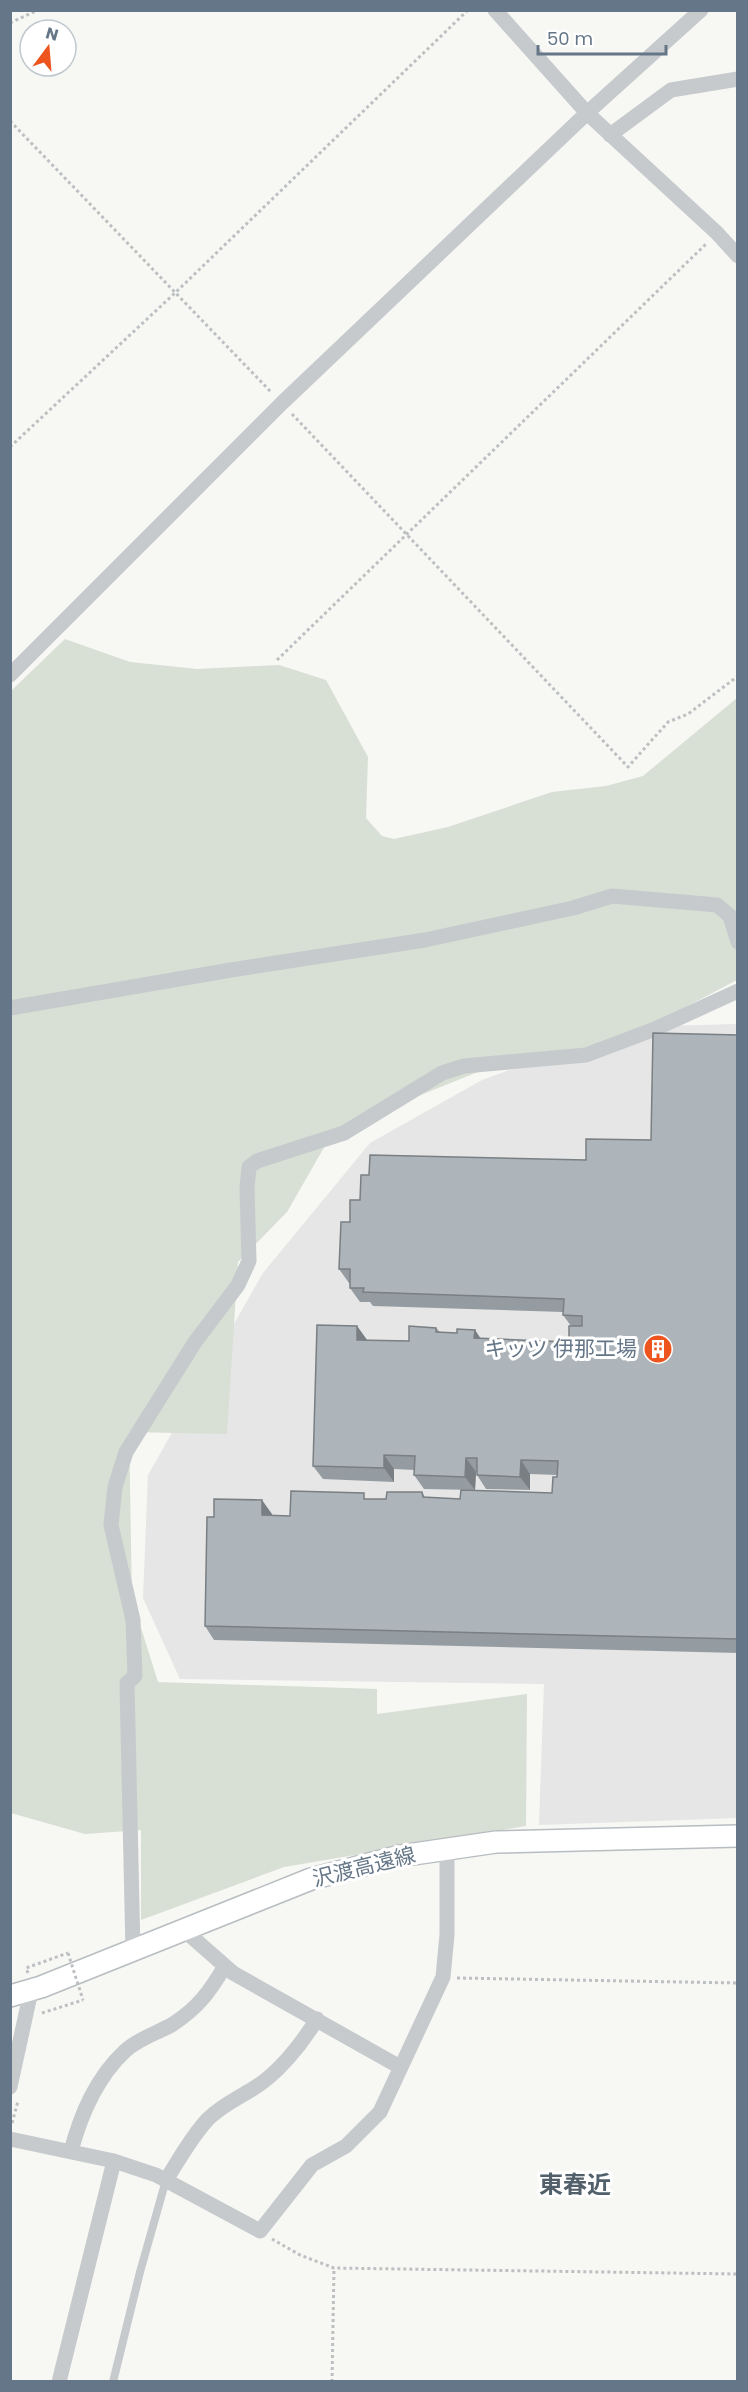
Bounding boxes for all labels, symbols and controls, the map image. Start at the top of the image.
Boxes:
north arrow [18,18,78,78]
scale bar [538,18,666,56]
text: N [43,21,61,47]
text: 50 m [547,26,593,51]
building icon: キッツ 伊那工場 [642,1333,674,1365]
place label: キッツ 伊那工場 [484,1334,637,1363]
street label: 沢渡高遠線 [309,1840,418,1893]
district label: 東春近 [539,2168,611,2201]

